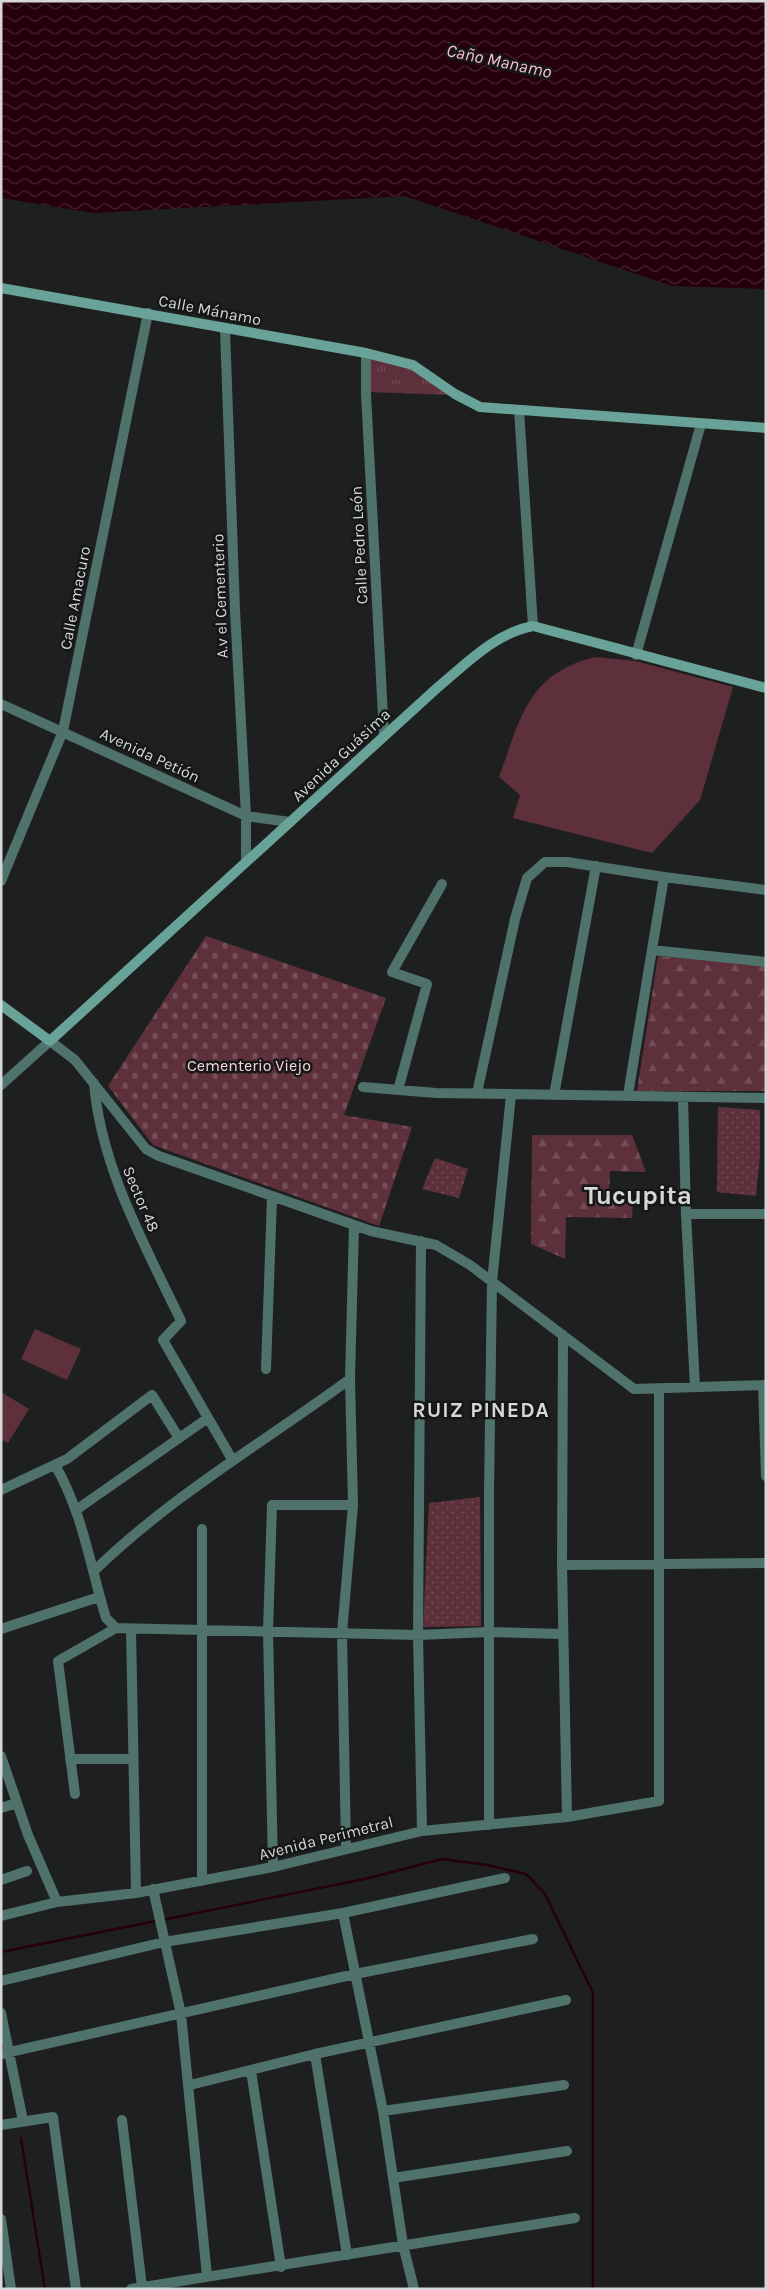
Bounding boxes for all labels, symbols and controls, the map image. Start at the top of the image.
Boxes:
water label: Caño Manamo [444,39,554,83]
street label: Calle Mánamo [157,291,263,329]
street label: Calle Pedro León [346,485,372,605]
street label: A.v el Cementerio [208,533,232,659]
street label: Calle Amacuro [56,545,94,651]
street label: Avenida Guásima [288,705,394,805]
street label: Avenida Petión [97,724,203,786]
park label: Cementerio Viejo [187,1056,311,1075]
street label: Sector 48 [119,1163,163,1235]
district label: Tucupita [584,1180,692,1211]
district label: RUIZ PINEDA [412,1398,550,1422]
street label: Avenida Perimetral [257,1812,395,1864]

